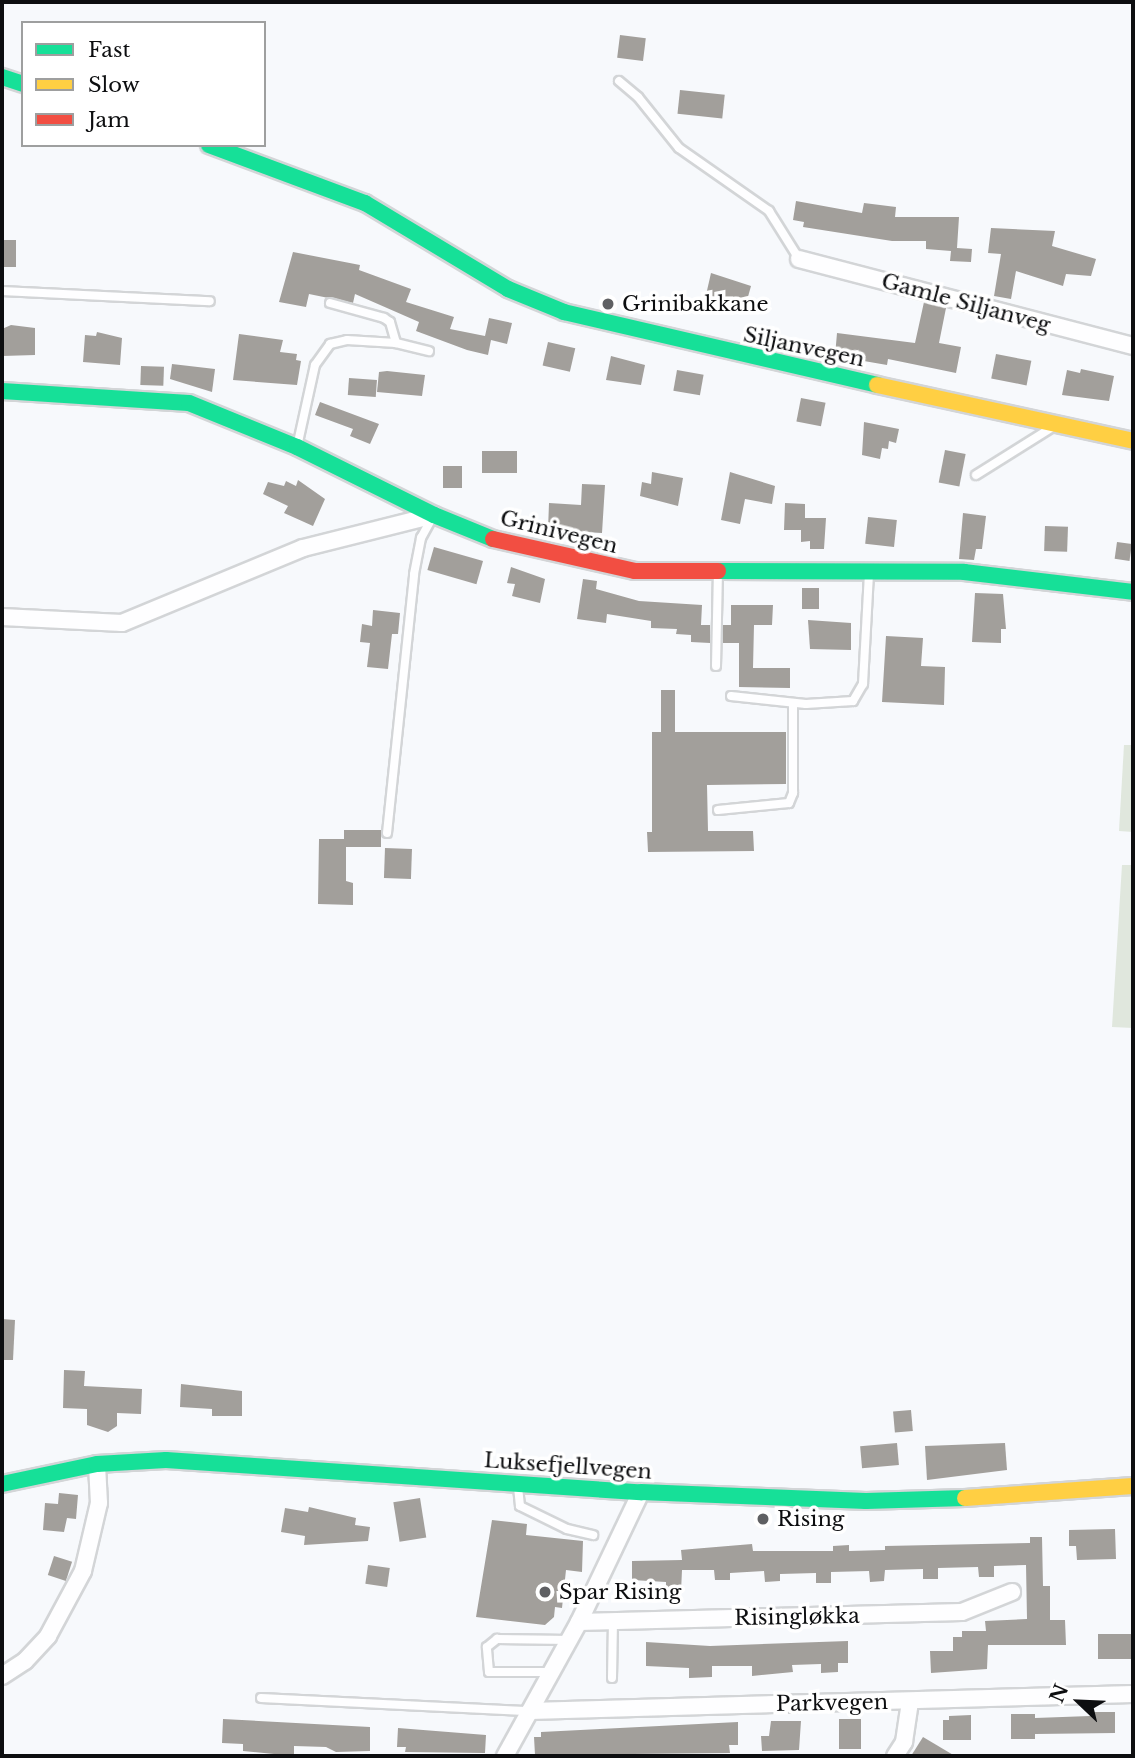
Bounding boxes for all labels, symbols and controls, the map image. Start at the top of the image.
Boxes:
legend [21,21,266,147]
text: Fast [88,37,130,63]
text: Slow [88,72,140,98]
text: Jam [88,107,130,133]
street label: Gamle Siljanveg [879,268,1053,338]
place label: Grinibakkane [622,291,768,317]
marker: Grinibakkane [600,296,616,312]
street label: Siljanvegen [741,322,867,372]
street label: Grinivegen [498,505,620,559]
street label: Luksefjellvegen [483,1448,653,1484]
place label: Rising [777,1506,844,1532]
marker: Rising [755,1511,771,1527]
place label: Spar Rising [559,1579,682,1605]
marker: Spar Rising [537,1584,553,1600]
street label: Risingløkka [734,1603,860,1631]
north arrow [1044,1667,1114,1737]
text: N [1045,1681,1073,1706]
street label: Parkvegen [776,1689,888,1717]

